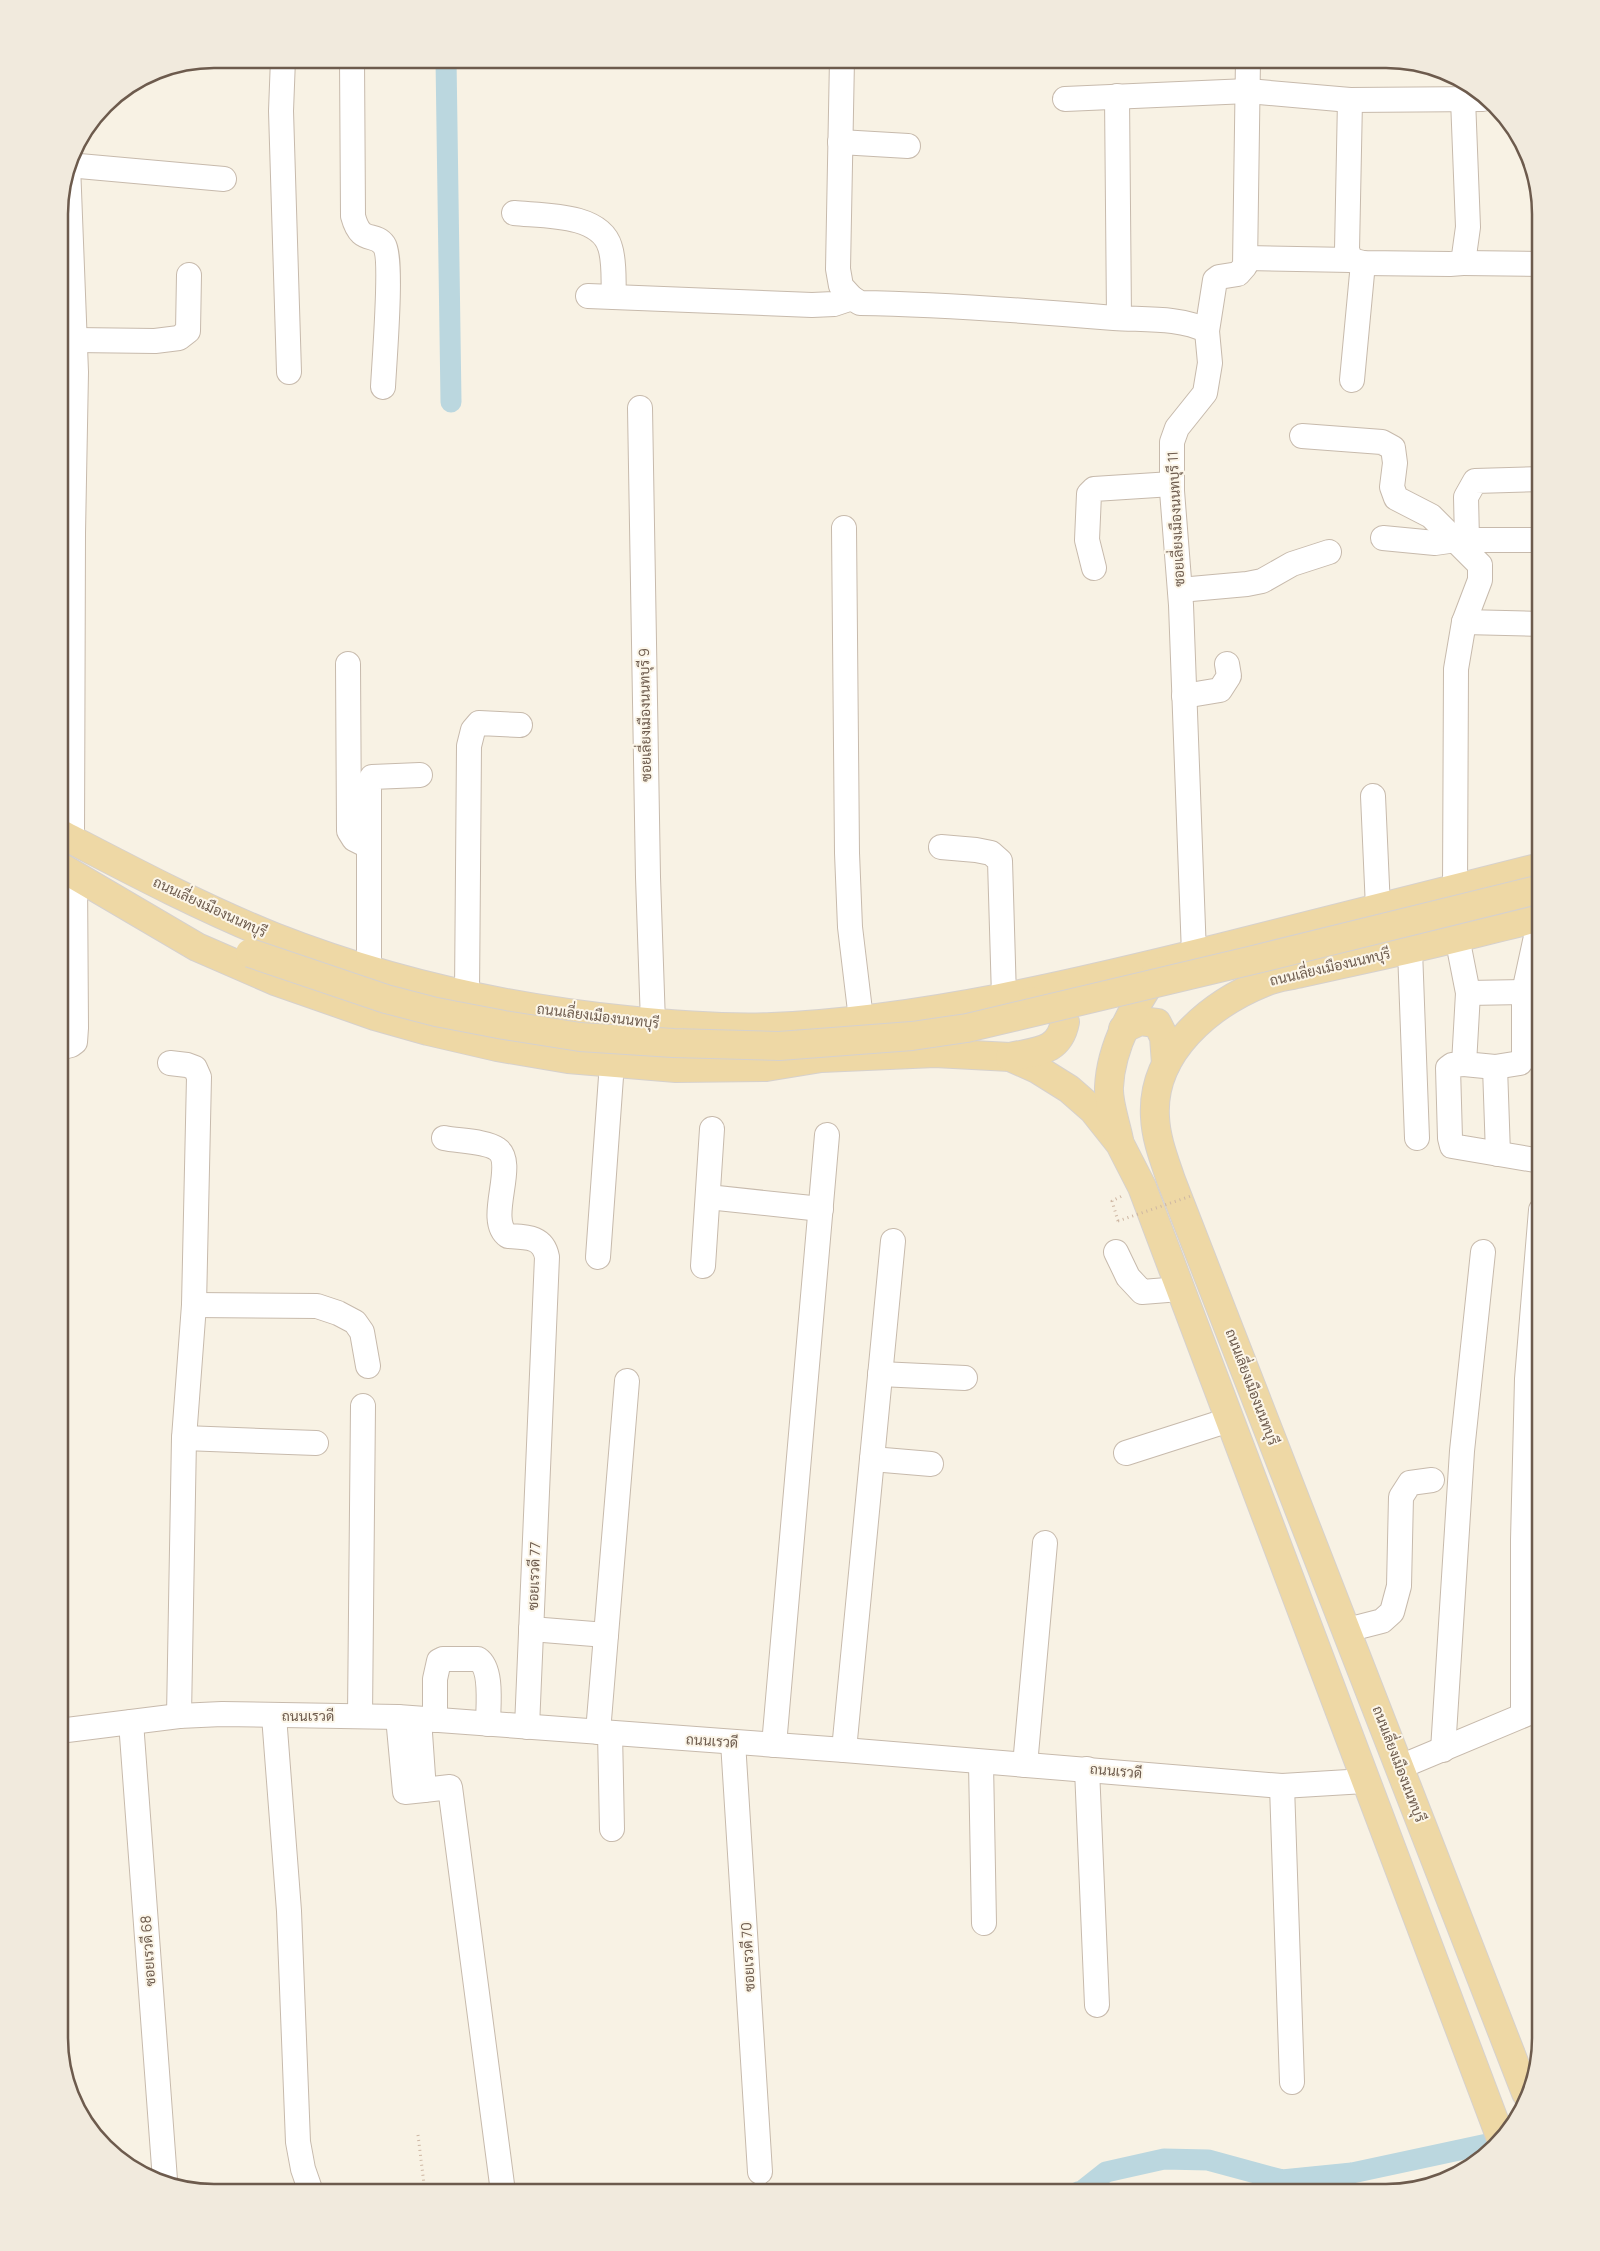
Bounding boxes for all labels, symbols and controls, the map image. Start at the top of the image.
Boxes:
street label: ซอยเลี่ยงเมืองนนทบุรี 11 [1160,451,1190,587]
street label: ซอยเลี่ยงเมืองนนทบุรี 9 [632,648,656,782]
street label: ถนนเลี่ยงเมืองนนทบุรี [150,870,271,942]
street label: ถนนเลี่ยงเมืองนนทบุรี [1267,941,1392,991]
street label: ถนนเลี่ยงเมืองนนทบุรี [536,997,661,1033]
street label: ถนนเลี่ยงเมืองนนทบุรี [1221,1325,1285,1448]
street label: ซอยเรวดี 77 [523,1541,544,1611]
street label: ถนนเลี่ยงเมืองนนทบุรี [1368,1702,1432,1825]
street label: ถนนเรวดี [282,1706,334,1725]
street label: ถนนเรวดี [685,1729,739,1752]
street label: ถนนเรวดี [1089,1759,1143,1782]
street label: ซอยเรวดี 68 [136,1915,159,1987]
street label: ซอยเรวดี 70 [736,1922,759,1992]

